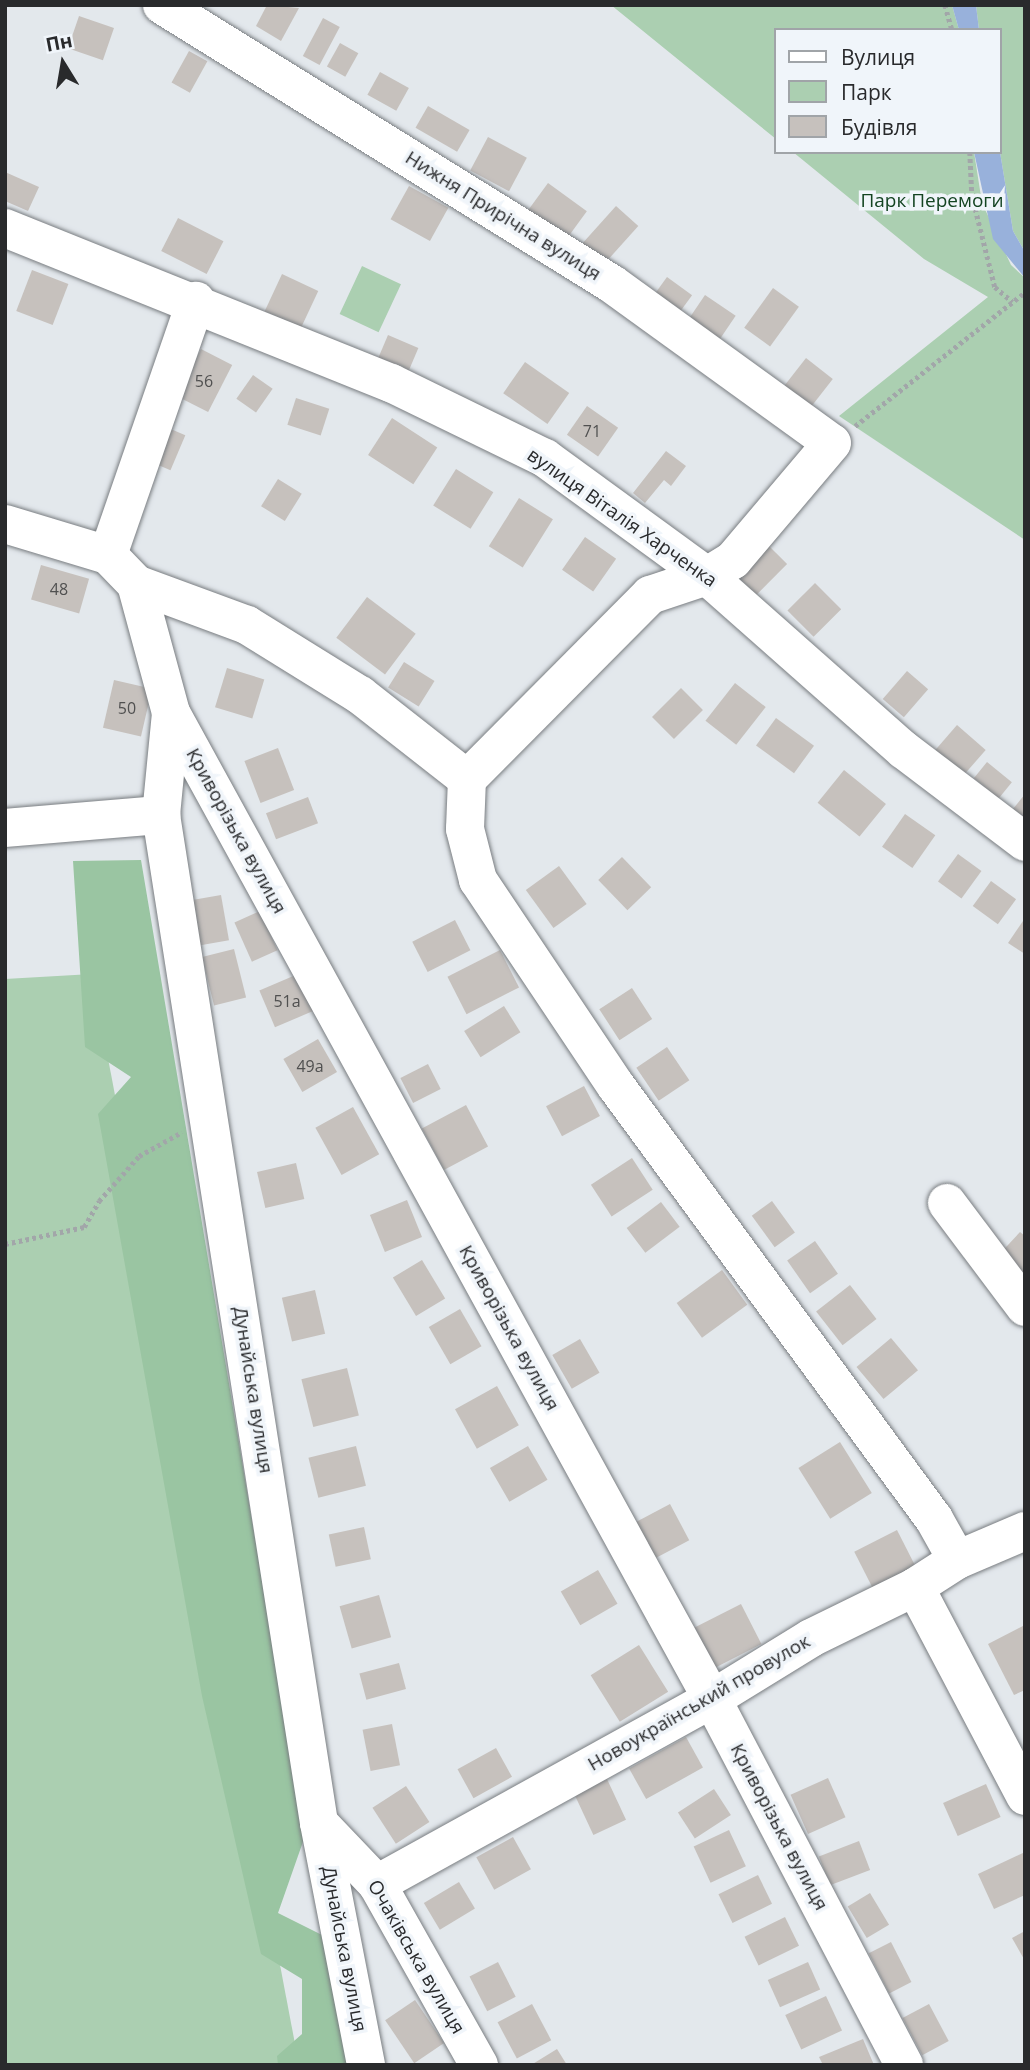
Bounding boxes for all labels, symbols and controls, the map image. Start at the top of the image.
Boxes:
text: Пн [43,27,75,58]
north arrow [28,28,98,98]
legend [774,28,1002,154]
text: Вулиця [841,43,915,71]
text: Парк [841,78,892,106]
text: Будівля [841,113,917,141]
street label: Нижня Прирічна вулиця [401,146,605,286]
park label: Парк Перемоги [860,190,1004,212]
house number: 56 [195,371,213,391]
house number: 71 [583,421,601,441]
street label: вулиця Віталія Харченка [523,444,721,592]
house number: 48 [50,579,68,599]
house number: 50 [118,698,136,718]
street label: Криворізька вулиця [181,744,291,918]
house number: 51а [273,991,301,1011]
house number: 49а [296,1056,324,1076]
street label: Криворізька вулиця [454,1241,564,1415]
street label: Дунайська вулиця [229,1305,277,1475]
street label: Новоукраїнський провулок [584,1630,814,1776]
street label: Криворізька вулиця [725,1740,833,1914]
street label: Дунайська вулиця [317,1864,371,2034]
street label: Очаківська вулиця [363,1876,469,2038]

